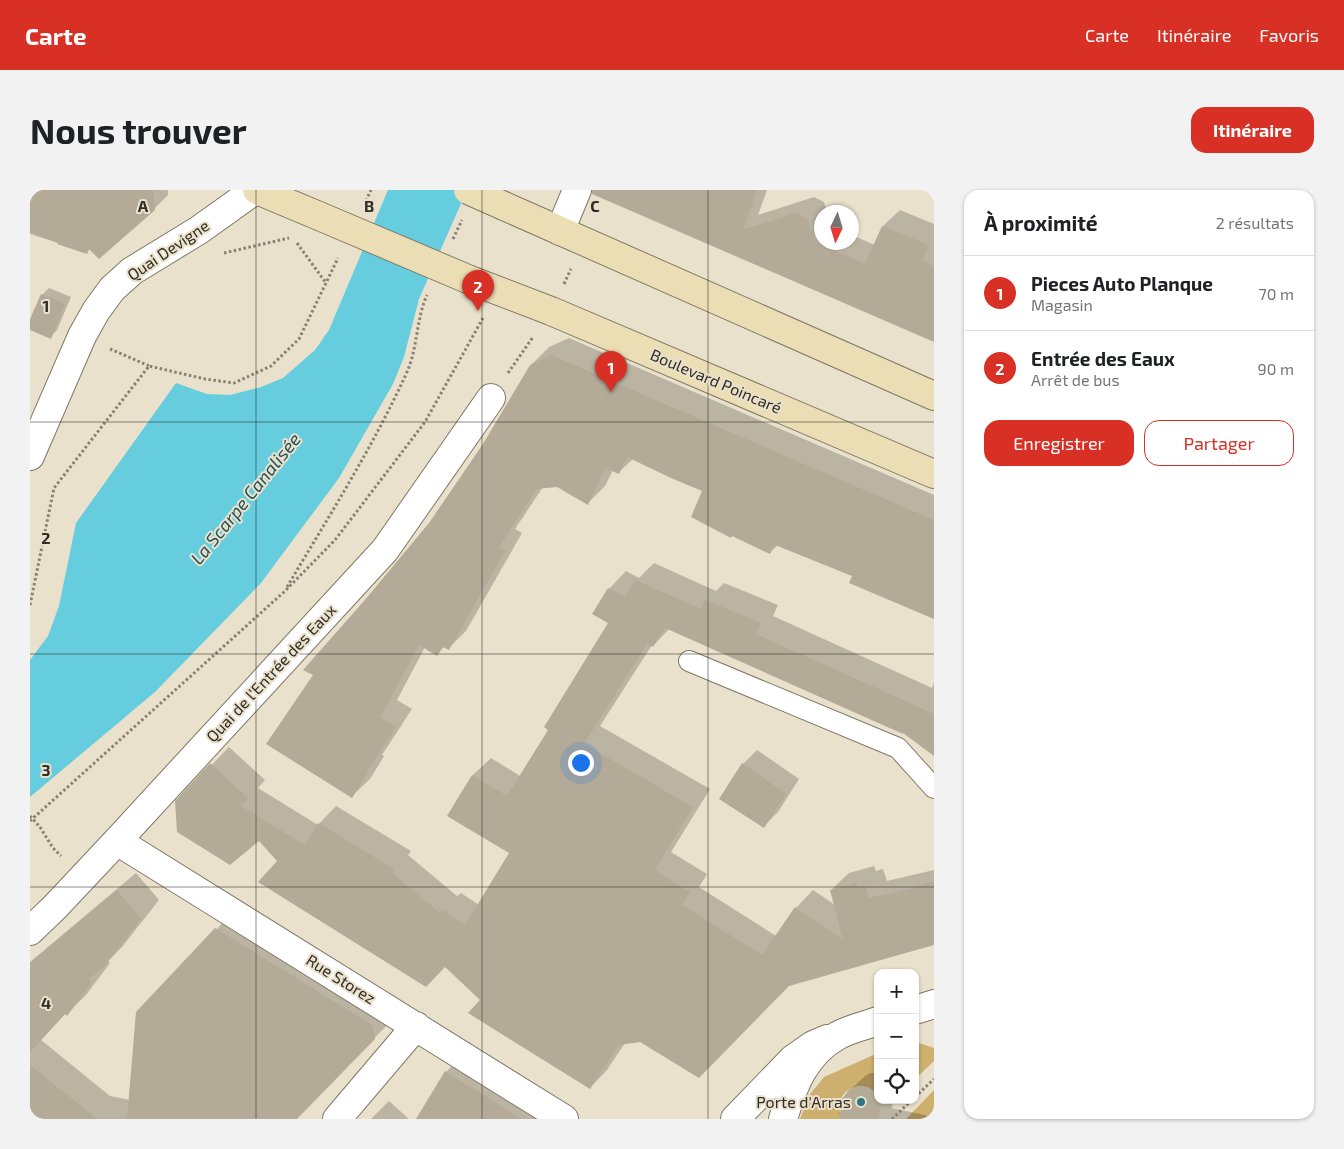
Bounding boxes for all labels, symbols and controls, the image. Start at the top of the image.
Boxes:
text: Carte [25,21,86,50]
text: Carte [1085,24,1129,46]
text: Itinéraire [1157,24,1231,46]
text: Favoris [1259,24,1319,46]
button: Itinéraire [1191,107,1314,153]
text: Nous trouver [30,109,247,151]
text: A [138,196,149,215]
text: B [364,196,374,215]
text: C [590,196,600,215]
north arrow [814,205,859,250]
text: À proximité [984,210,1098,235]
text: 2 résultats [1216,213,1294,232]
street label: Quai Devigne [123,215,213,285]
pin: 2 [462,270,494,311]
text: Pieces Auto Planque [1031,272,1213,295]
text: 1 [997,284,1003,303]
text: 70 m [1259,284,1294,303]
text: Magasin [1031,295,1093,314]
text: 1 [43,296,49,315]
street label: Boulevard Poincaré [648,344,785,417]
text: Entrée des Eaux [1031,347,1175,370]
pin: 1 [595,351,627,392]
text: 2 [995,359,1005,378]
text: 90 m [1258,359,1294,378]
text: Arrêt de bus [1031,370,1120,389]
button: Enregistrer [984,420,1134,466]
button: Partager [1144,420,1294,466]
water label: La Scarpe Canalisée [185,428,305,569]
text: 2 [41,528,51,547]
street label: Quai de l'Entrée des Eaux [202,599,341,746]
your location [568,750,594,776]
text: 3 [41,760,51,779]
street label: Rue Storez [303,950,379,1007]
map controls [874,969,919,1104]
button: + [874,969,919,1014]
text: 4 [41,993,51,1012]
button: − [874,1014,919,1059]
button: locate [874,1059,919,1104]
place label: Porte d'Arras [756,1092,851,1111]
marker: Porte d'Arras [855,1096,867,1108]

